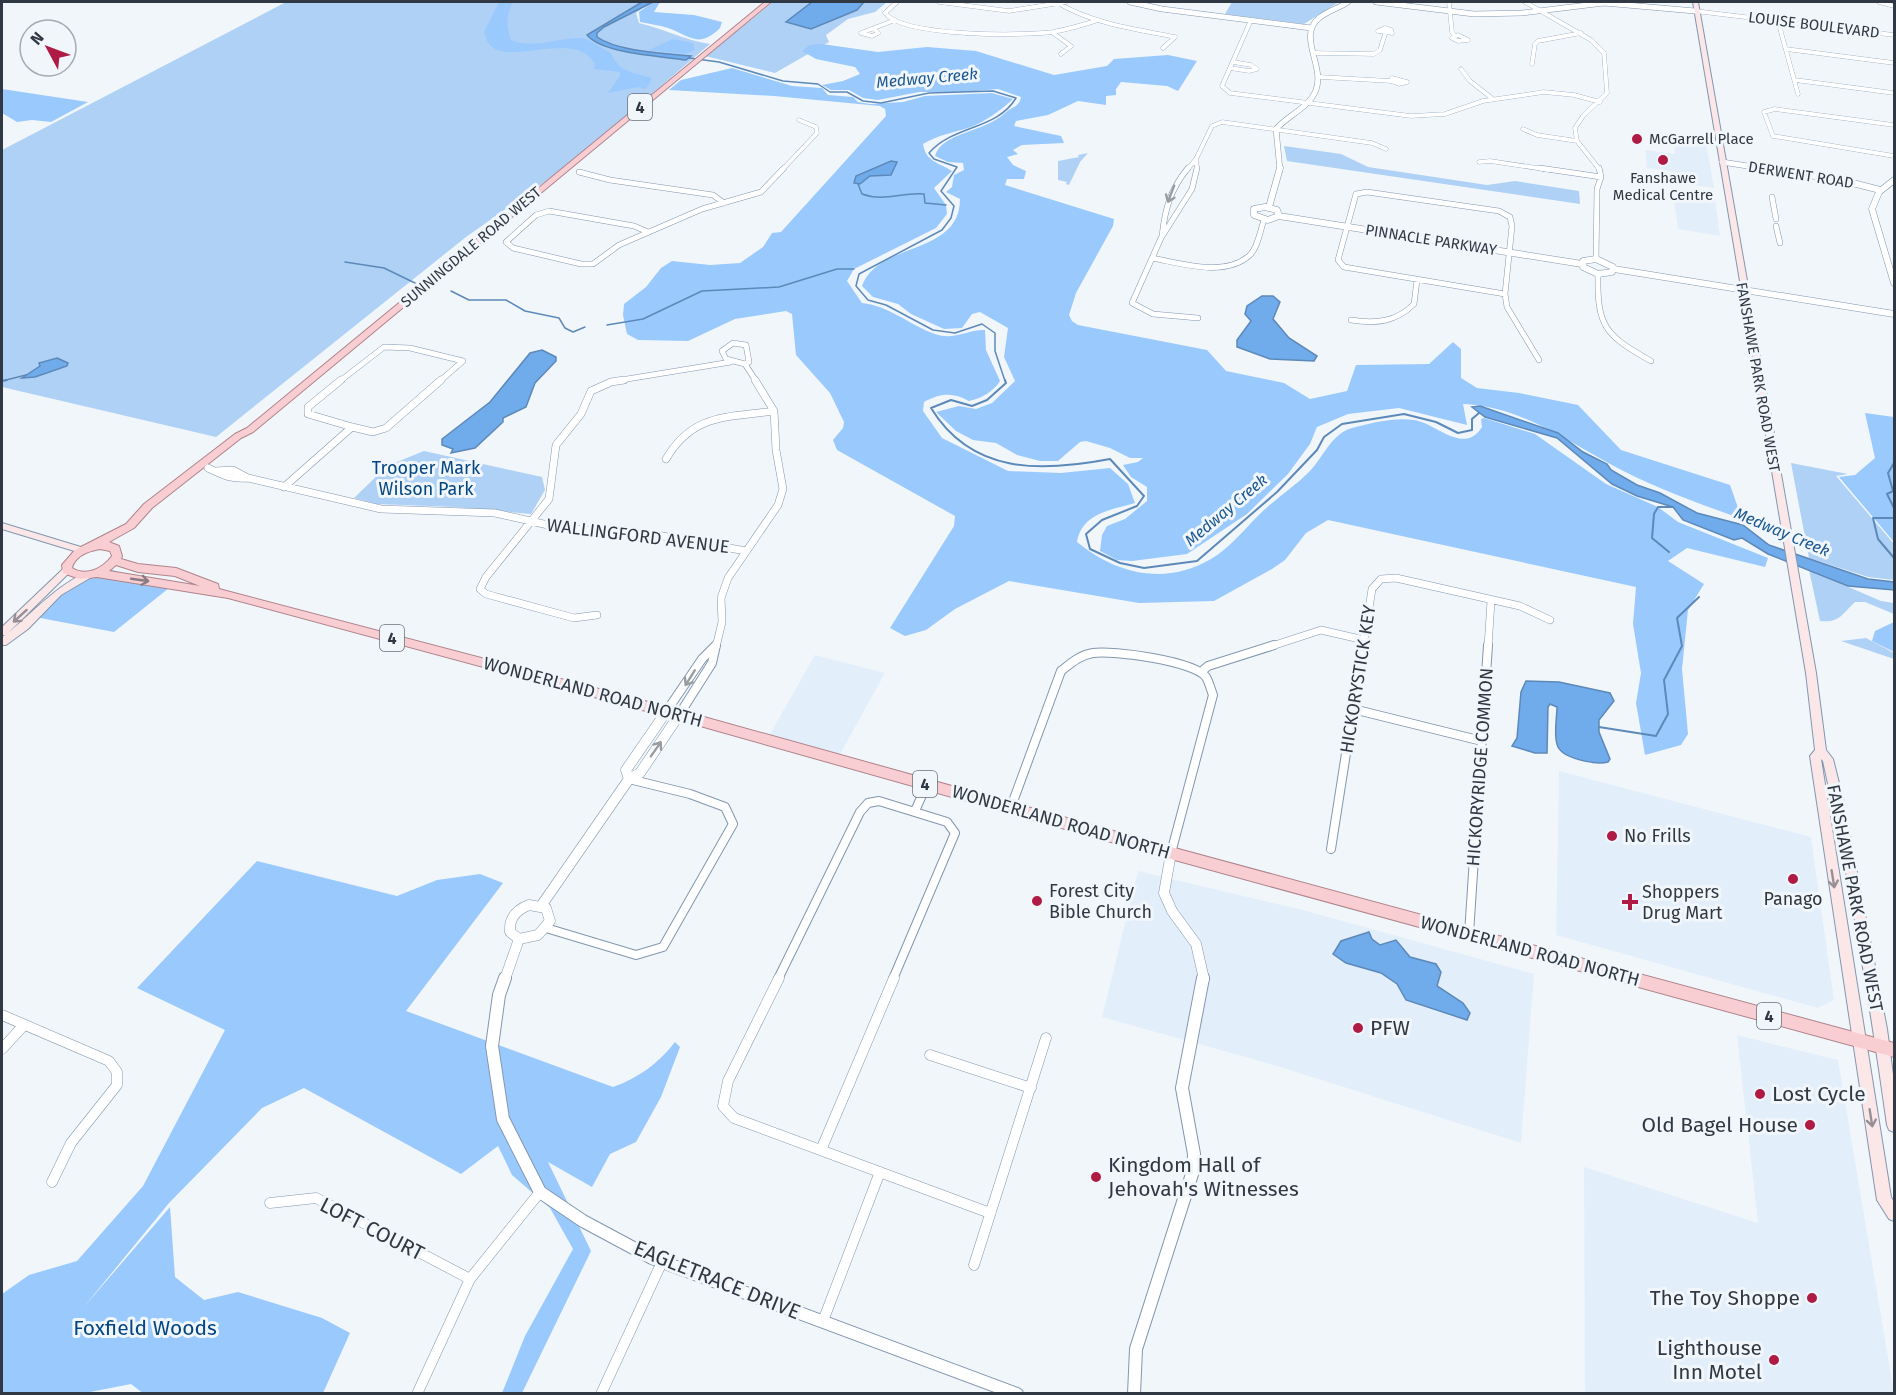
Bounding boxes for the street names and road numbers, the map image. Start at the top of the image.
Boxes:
street label: LOUISE BOULEVARD [1747,8,1881,42]
road number: 4 [628,94,652,120]
street label: DERWENT ROAD [1747,158,1855,192]
street label: SUNNINGDALE ROAD WEST [397,183,545,311]
street label: PINNACLE PARKWAY [1364,221,1499,259]
street label: FANSHAWE PARK ROAD WEST [1732,281,1784,474]
street label: WALLINGFORD AVENUE [545,514,731,558]
street label: HICKORYSTICK KEY [1335,603,1381,755]
road number: 4 [380,625,404,651]
street label: WONDERLAND ROAD NORTH [481,652,705,732]
street label: HICKORYRIDGE COMMON [1462,667,1498,867]
road number: 4 [913,771,937,797]
street label: WONDERLAND ROAD NORTH [949,780,1173,864]
street label: FANSHAWE PARK ROAD WEST [1822,783,1888,1014]
street label: WONDERLAND ROAD NORTH [1418,911,1642,991]
road number: 4 [1757,1003,1781,1029]
street label: LOFT COURT [315,1192,429,1266]
street label: EAGLETRACE DRIVE [630,1235,804,1325]

